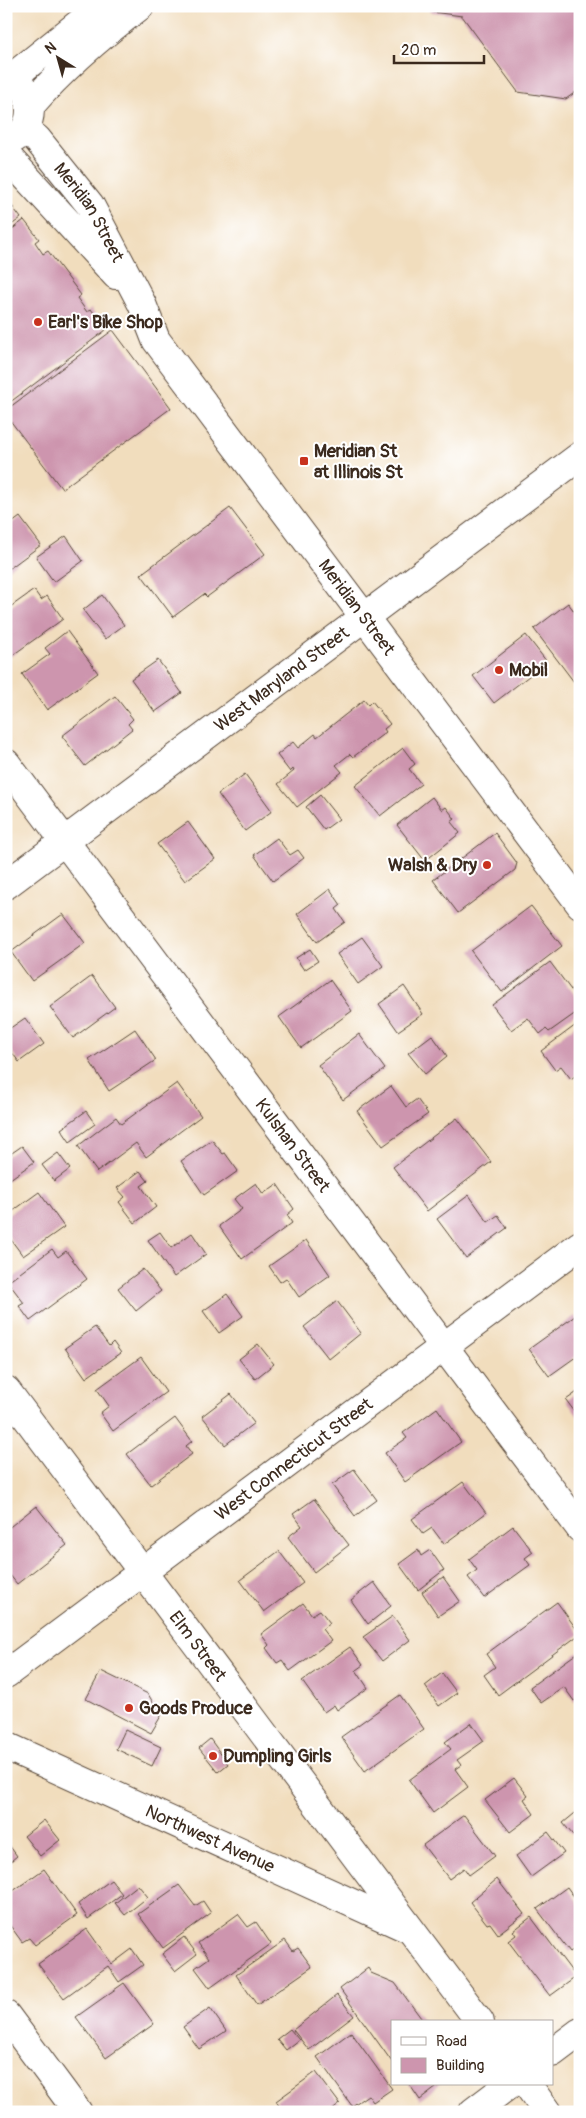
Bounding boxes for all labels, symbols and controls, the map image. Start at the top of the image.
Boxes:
north arrow [32,32,82,82]
scale bar [394,32,484,64]
text: N [42,38,59,58]
text: 20 m [401,41,436,60]
street label: Meridian Street [48,158,129,267]
place label: Earl's Bike Shop [48,311,163,334]
marker: Earl's Bike Shop [32,316,44,328]
place label: Meridian St at Illinois St [314,440,404,484]
marker: Meridian St at Illinois St [298,455,310,467]
street label: Meridian Street [313,555,400,661]
street label: West Maryland Street [210,621,355,737]
place label: Mobil [509,659,548,682]
marker: Mobil [493,664,505,676]
place label: Walsh & Dry [388,854,477,877]
marker: Walsh & Dry [481,859,493,871]
street label: Kulshan Street [250,1094,336,1198]
street label: West Connecticut Street [210,1393,378,1526]
street label: Elm Street [164,1606,232,1687]
place label: Goods Produce [139,1697,253,1720]
marker: Goods Produce [123,1702,135,1714]
place label: Dumpling Girls [223,1745,332,1768]
marker: Dumpling Girls [207,1750,219,1762]
street label: Northwest Avenue [141,1800,278,1878]
legend [391,2020,554,2086]
text: Road [436,2032,467,2051]
text: Building [436,2056,484,2075]

